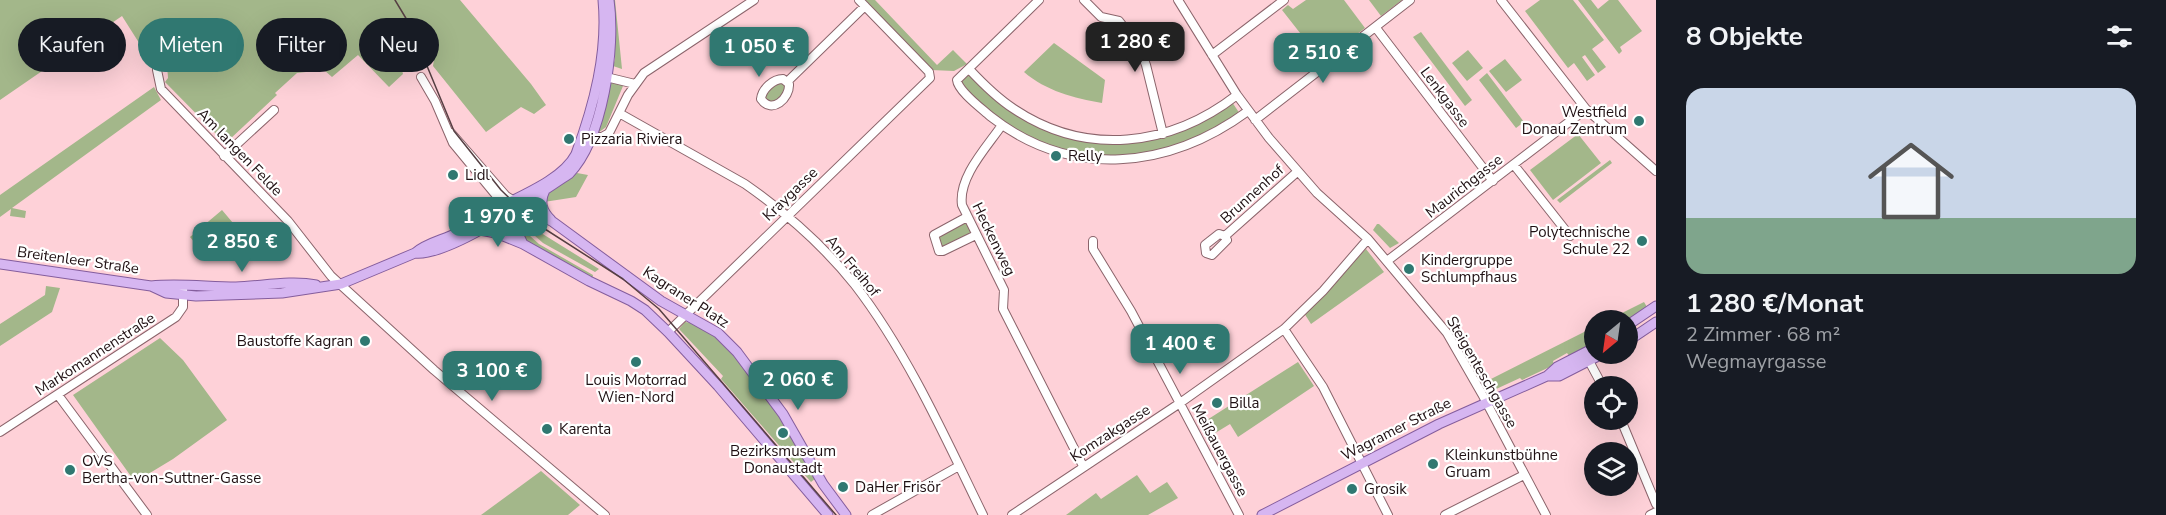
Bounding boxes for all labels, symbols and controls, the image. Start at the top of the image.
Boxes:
chip: Kaufen [18,18,126,72]
chip: Mieten [138,18,244,72]
chip: Filter [256,18,347,72]
chip: Neu [359,18,439,72]
text: 8 Objekte [1686,19,1803,54]
icon: filters [2103,20,2136,53]
pin: 1 280 € [1080,22,1190,73]
pin: 1 050 € [704,27,814,78]
text: 1 280 € [1100,28,1170,55]
text: 1 050 € [724,33,794,60]
pin: 2 510 € [1268,33,1378,84]
text: 2 510 € [1288,39,1358,66]
street label: Lenkgasse [1416,63,1474,131]
place label: Westfield Donau Zentrum [1522,102,1627,139]
street label: Am langen Felde [193,104,287,200]
marker: Westfield Donau Zentrum [1632,114,1646,128]
icon: home [1857,127,1965,235]
place label: Pizzaria Riviera [581,129,682,149]
marker: Pizzaria Riviera [562,132,576,146]
place label: Relly [1068,146,1103,166]
marker: Relly [1049,149,1063,163]
street label: Maurichgasse [1421,150,1507,222]
street label: Brunnenhof [1216,159,1289,228]
street label: Kraygasse [758,163,822,225]
place label: Lidl [465,165,490,185]
marker: Lidl [446,168,460,182]
pin: 1 970 € [443,197,553,248]
street label: Heckenweg [968,199,1020,279]
text: 1 970 € [463,203,533,230]
pin: 2 850 € [187,222,297,273]
place label: Polytechnische Schule 22 [1529,222,1630,259]
text: 2 850 € [207,228,277,255]
street label: Am Freihof [821,231,885,302]
marker: Polytechnische Schule 22 [1635,234,1649,248]
street label: Breitenleer Straße [16,242,140,278]
place label: Kindergruppe Schlumpfhaus [1421,250,1517,287]
street label: Kagraner Platz [639,262,733,332]
marker: Kindergruppe Schlumpfhaus [1402,262,1416,276]
text: 1 280 €/Monat [1686,286,1863,321]
street label: Markomannenstraße [31,308,159,400]
north arrow [1584,310,1638,364]
map controls [1584,310,1638,496]
street label: Steigenteschgasse [1442,312,1522,432]
text: 2 Zimmer · 68 m² [1686,321,1840,348]
pin: 1 400 € [1125,324,1235,375]
text: 1 400 € [1145,330,1215,357]
place label: Baustoffe Kagran [237,331,353,351]
marker: Baustoffe Kagran [358,334,372,348]
text: Wegmayrgasse [1686,348,1826,375]
pin: 3 100 € [437,351,547,402]
marker: Louis Motorrad Wien-Nord [629,355,643,369]
text: 3 100 € [457,357,527,384]
pin: 2 060 € [743,360,853,411]
text: 2 060 € [763,366,833,393]
place label: Louis Motorrad Wien-Nord [585,370,687,407]
button: locate [1584,376,1638,430]
place label: Billa [1229,393,1259,413]
street label: Wagramer Straße [1338,393,1454,465]
marker: Billa [1210,396,1224,410]
street label: Komzakgasse [1066,400,1154,466]
street label: Meißauergasse [1187,400,1253,500]
place label: Karenta [559,419,611,439]
marker: Karenta [540,422,554,436]
marker: Bezirksmuseum Donaustadt [776,426,790,440]
place label: Bezirksmuseum Donaustadt [730,441,836,478]
button: layers [1584,442,1638,496]
place label: Kleinkunstbühne Gruam [1445,445,1558,482]
place label: OVS Bertha-von-Suttner-Gasse [82,451,261,488]
marker: Kleinkunstbühne Gruam [1426,457,1440,471]
marker: OVS Bertha-von-Suttner-Gasse [63,463,77,477]
place label: DaHer Frisör [855,477,941,497]
place label: Grosik [1364,479,1407,499]
marker: DaHer Frisör [836,480,850,494]
marker: Grosik [1345,482,1359,496]

